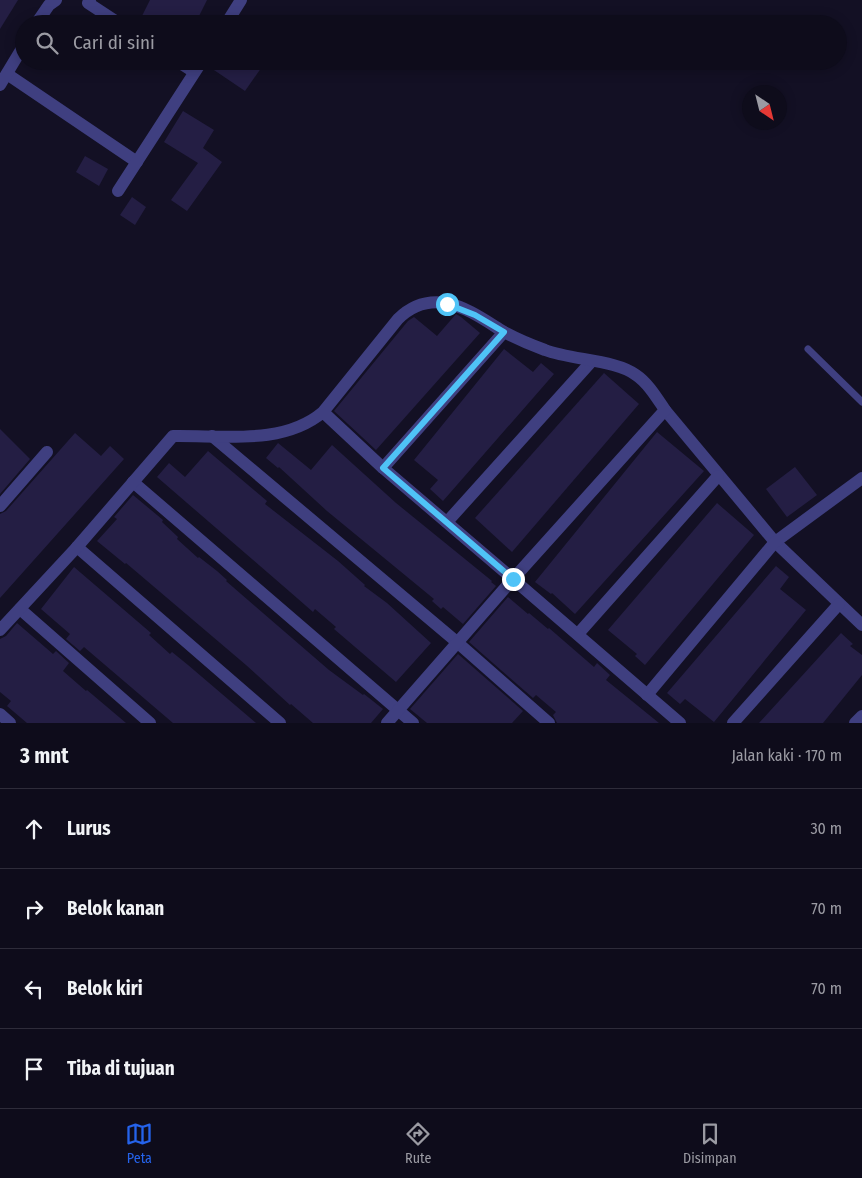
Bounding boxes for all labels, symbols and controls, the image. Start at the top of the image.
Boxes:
search box [15,15,847,70]
icon: search [33,29,61,57]
text: Cari di sini [73,31,155,54]
north arrow [742,85,787,130]
route start [436,293,459,316]
route end [502,568,525,591]
text: 3 mnt [20,743,69,769]
text: Jalan kaki · 170 m [731,746,842,765]
icon: ahead [20,815,48,843]
text: Lurus [67,817,111,840]
text: 30 m [810,819,842,838]
icon: right [20,895,48,923]
text: Belok kanan [67,897,164,920]
text: 70 m [811,899,842,918]
icon: left [20,975,48,1003]
text: Belok kiri [67,977,143,1000]
text: 70 m [811,979,842,998]
icon: arrive [20,1055,48,1083]
text: Tiba di tujuan [67,1057,175,1080]
tab: Peta [125,1120,153,1167]
tab: Rute [404,1120,432,1167]
tab: Disimpan [683,1120,737,1167]

